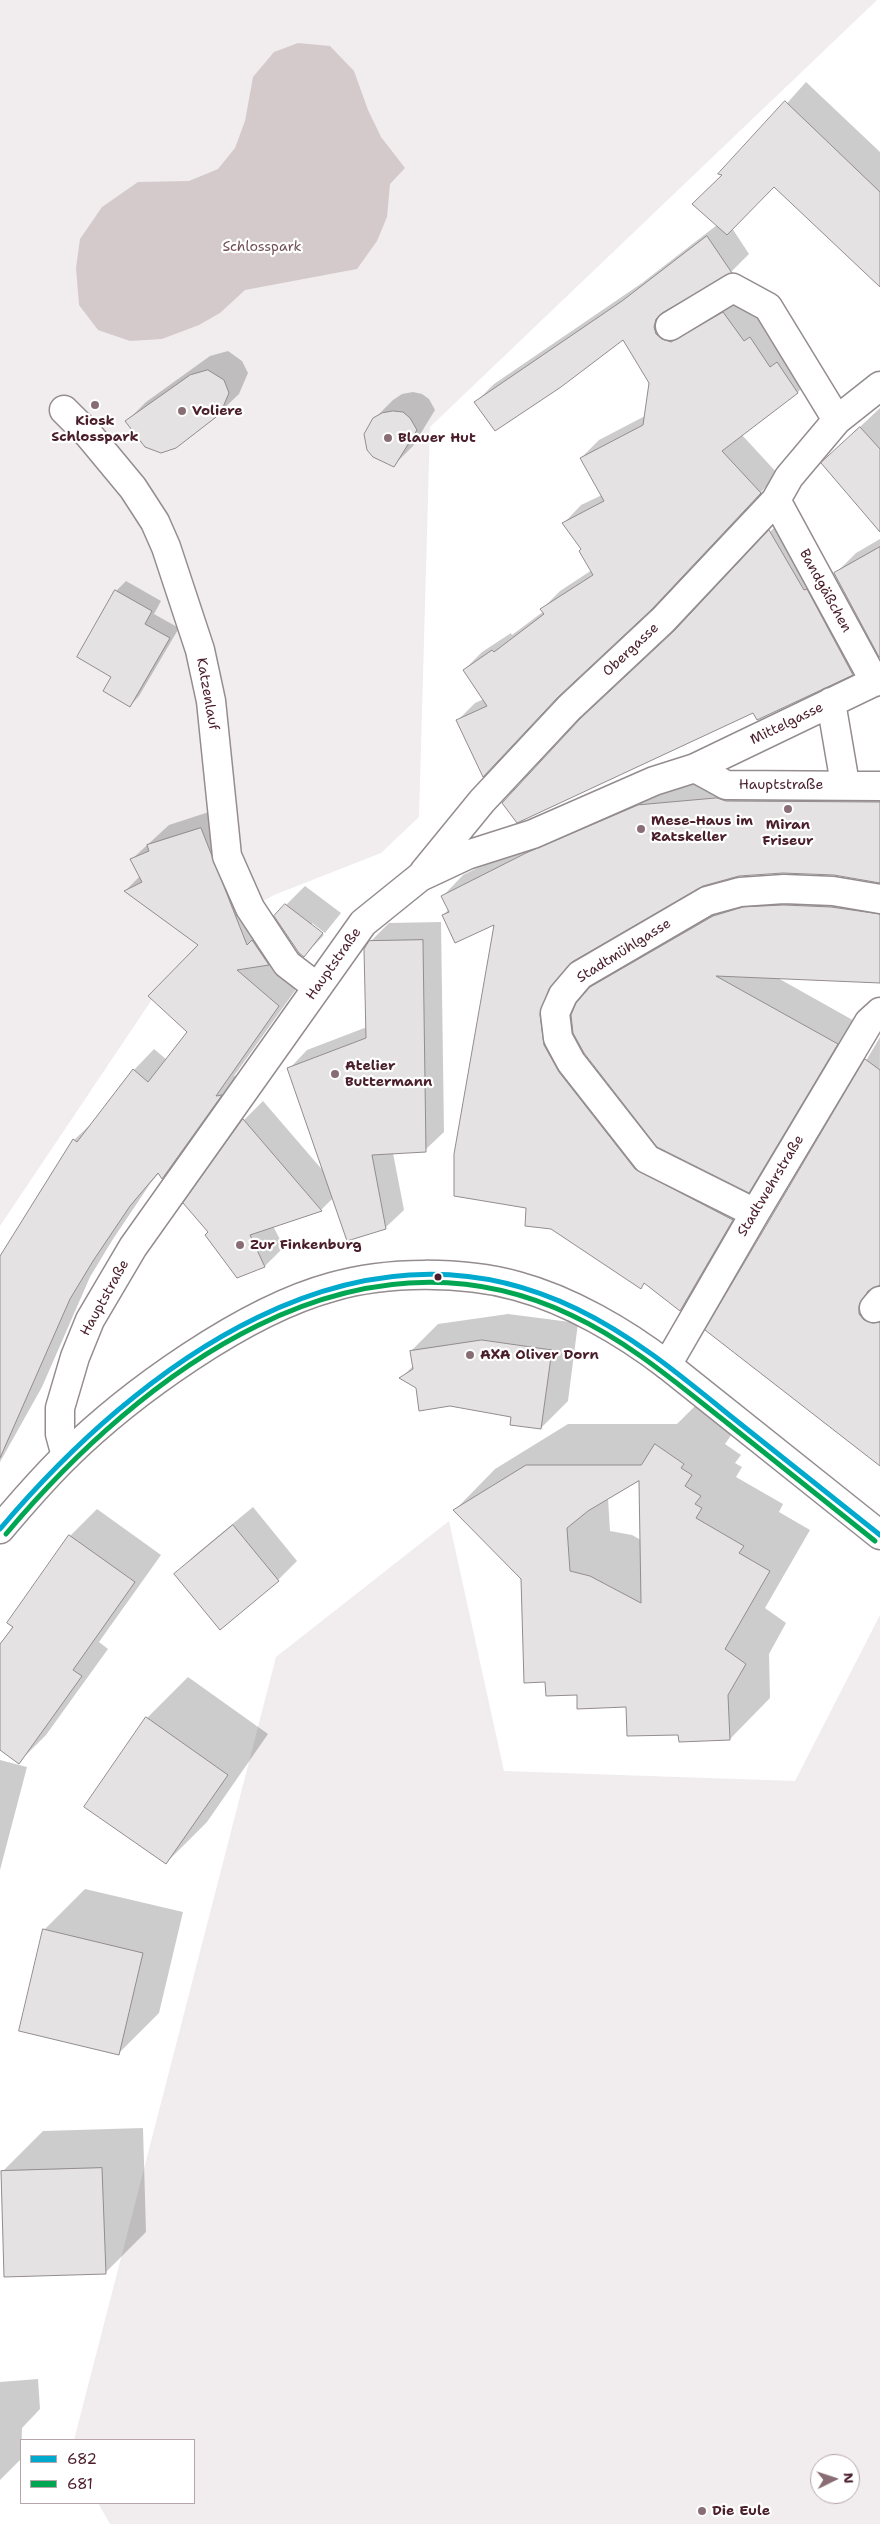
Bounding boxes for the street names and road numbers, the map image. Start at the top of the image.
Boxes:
street label: Bandgäßchen [795,547,855,635]
street label: Obergasse [599,620,663,680]
street label: Katzenlauf [192,656,222,732]
street label: Mittelgasse [748,699,826,749]
street label: Hauptstraße [739,777,823,793]
street label: Stadtmühlgasse [574,915,674,987]
street label: Hauptstraße [303,925,365,1003]
street label: Stadtwehrstraße [734,1132,808,1240]
street label: Hauptstraße [77,1257,133,1339]

